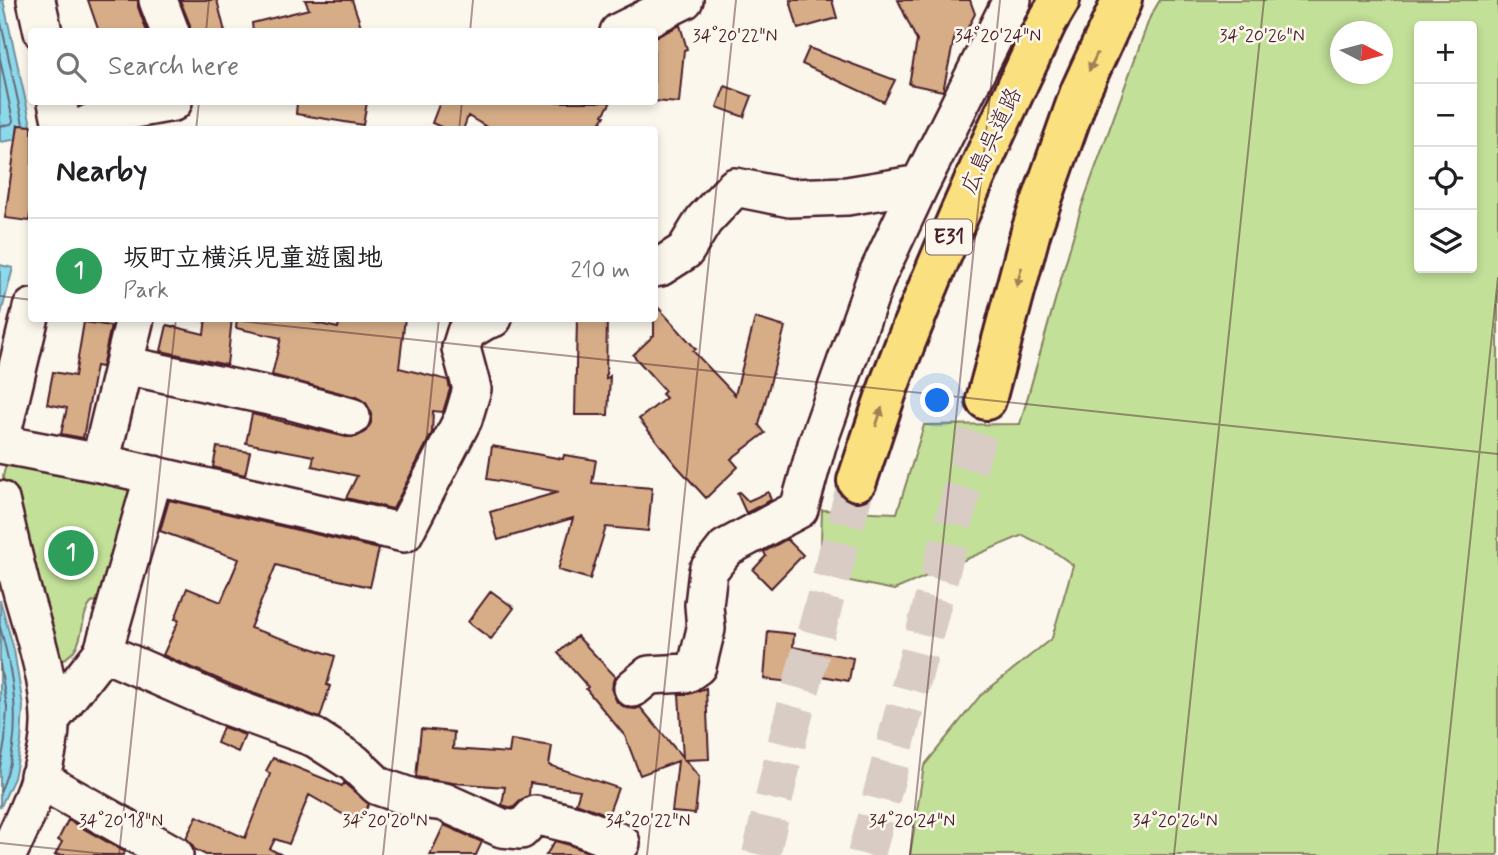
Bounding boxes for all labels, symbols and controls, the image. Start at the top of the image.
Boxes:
north arrow [1330,21,1393,84]
map controls [1414,21,1477,273]
button: + [1414,21,1477,84]
text: 34°20'22"N [693,24,777,48]
text: 34°20'24"N [955,24,1041,48]
text: 34°20'26"N [1219,24,1305,48]
search box [28,28,658,105]
icon: search [52,48,90,86]
text: Search here [108,50,239,84]
one-way arrow [1087,52,1099,72]
street label: 広島呉道路 [954,83,1030,199]
button: − [1414,84,1477,147]
button: locate [1414,147,1477,210]
text: Nearby [56,152,147,191]
button: layers [1414,210,1477,273]
road number: E31 [926,219,972,254]
text: 坂町立横浜児童遊園地 [123,242,383,276]
text: 1 [74,256,84,286]
text: 210 m [570,256,630,286]
one-way arrow [1013,266,1024,288]
text: Park [123,276,169,306]
your location [920,383,954,417]
one-way arrow [874,406,885,427]
pin: 1 [48,527,94,579]
text: 34°20'18"N [79,809,163,833]
text: 34°20'20"N [342,809,428,833]
text: 34°20'22"N [606,809,690,833]
text: 34°20'24"N [869,809,955,833]
text: 34°20'26"N [1132,809,1218,833]

